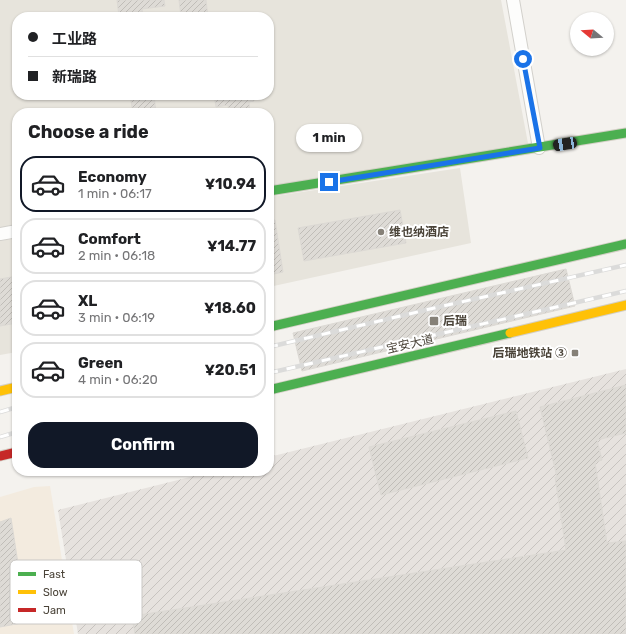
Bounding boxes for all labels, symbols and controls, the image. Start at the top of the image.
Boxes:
north arrow [570,12,614,56]
map controls [570,12,614,56]
text: 工业路 [52,30,97,48]
route start [514,50,532,68]
text: 新瑞路 [52,68,97,86]
text: Choose a ride [28,121,149,143]
callout: 1 min [296,124,362,152]
text: 1 min [312,130,346,145]
car [552,136,578,152]
icon: car [30,166,66,202]
text: Economy [78,168,147,186]
route end [320,173,338,191]
text: ¥10.94 [205,175,256,193]
text: 1 min · 06:17 [78,186,152,201]
place label: 维也纳酒店 [389,225,449,239]
marker: 维也纳酒店 [376,227,386,237]
icon: car [30,228,66,264]
text: Comfort [78,230,141,248]
text: ¥14.77 [207,237,256,255]
text: 2 min · 06:18 [78,248,155,263]
icon: car [30,290,66,326]
text: XL [78,292,97,310]
text: ¥18.60 [204,299,256,317]
text: 3 min · 06:19 [78,310,155,325]
place label: 后瑞 [443,314,467,328]
marker: 后瑞 [428,315,440,327]
street label: 宝安大道 [385,332,435,356]
place label: 后瑞地铁站 ③ [492,346,567,360]
marker: 后瑞地铁站 ③ [570,348,580,358]
icon: car [30,352,66,388]
text: Green [78,354,123,372]
text: ¥20.51 [205,361,256,379]
text: 4 min · 06:20 [78,372,158,387]
button: Confirm [28,422,258,468]
legend [10,560,142,624]
text: Fast [43,568,66,581]
text: Slow [43,586,68,599]
text: Jam [43,604,66,617]

